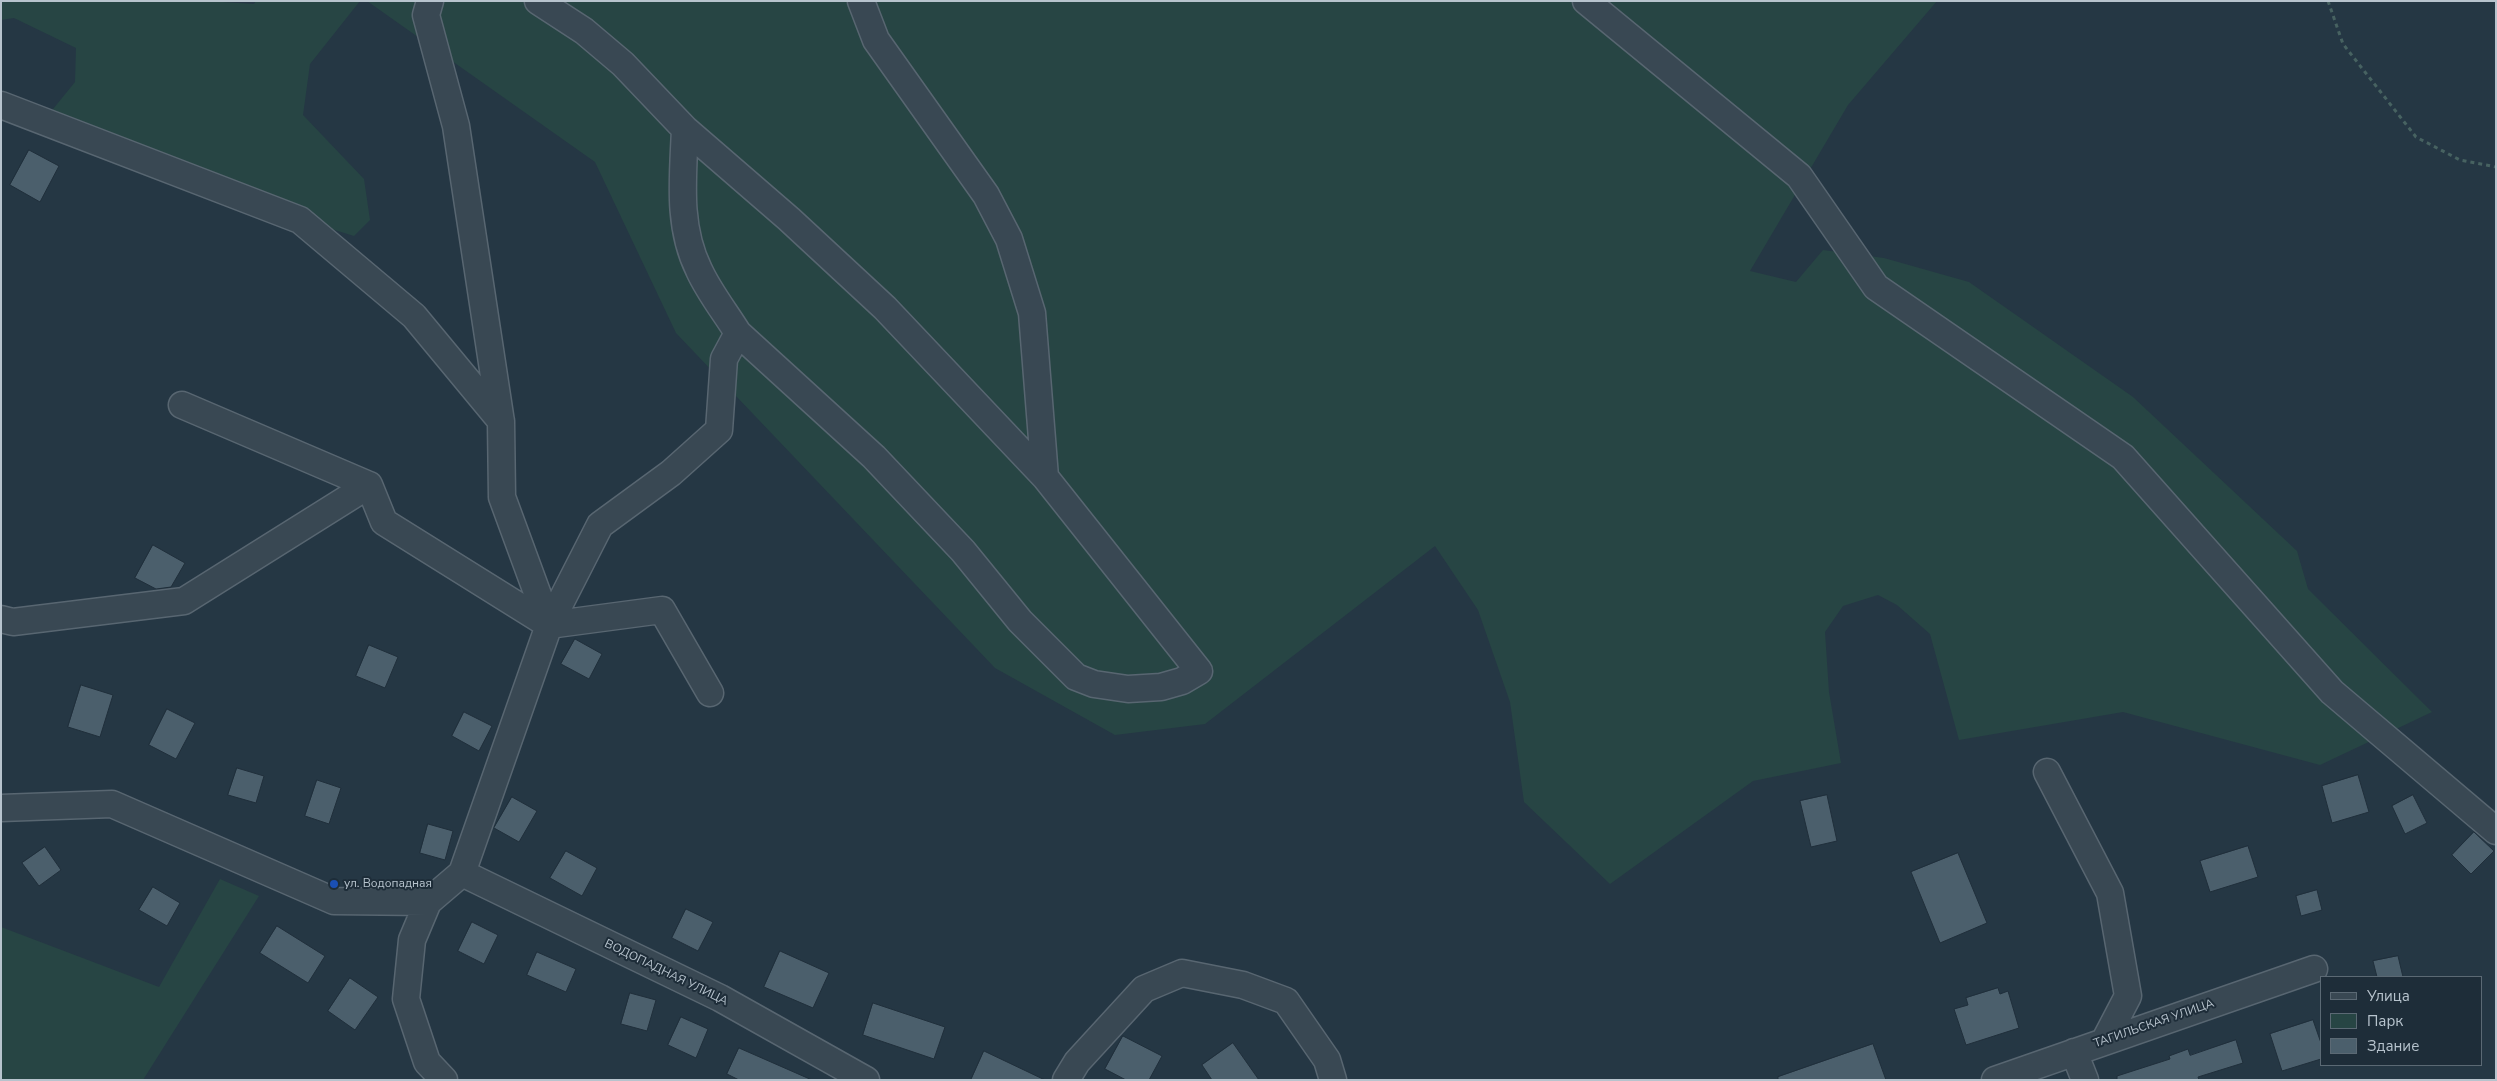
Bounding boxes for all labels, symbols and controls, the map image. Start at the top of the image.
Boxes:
place label: ул. Водопадная [344,877,432,891]
marker: ул. Водопадная [328,878,340,890]
street label: ВОДОПАДНАЯ УЛИЦА [602,937,730,1009]
legend [2320,976,2482,1066]
text: Улица [2367,986,2410,1006]
street label: ТАГИЛЬСКАЯ УЛИЦА [2092,997,2216,1051]
text: Парк [2367,1011,2403,1031]
text: Здание [2367,1036,2419,1056]

